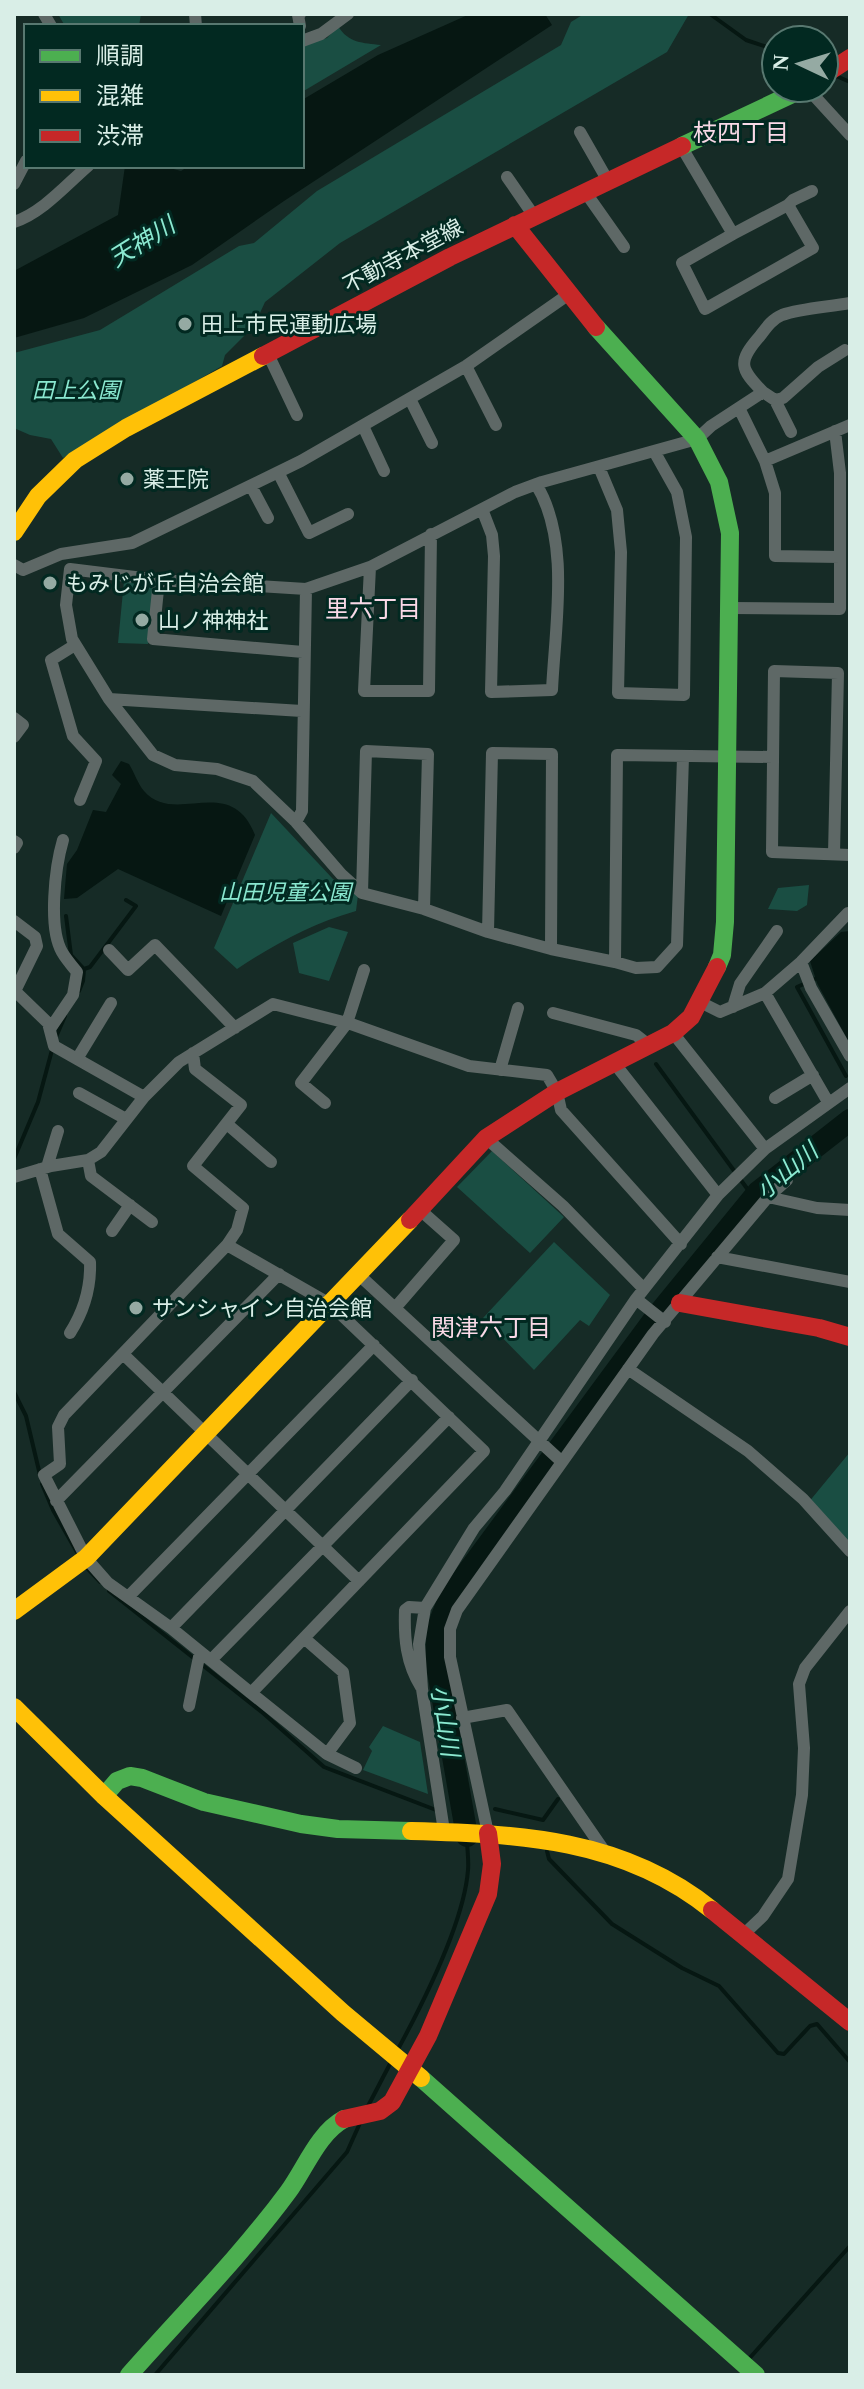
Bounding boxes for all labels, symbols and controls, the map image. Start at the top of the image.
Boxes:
legend [24,24,304,168]
north arrow [760,24,840,104]
text: 順調 [96,43,144,69]
text: N [768,54,794,71]
text: 混雑 [96,83,144,109]
district label: 枝四丁目 [693,120,789,146]
text: 渋滞 [96,123,144,149]
water label: 天神川 [105,210,182,272]
street label: 不動寺本堂線 [339,214,467,298]
place label: 田上市民運動広場 [201,312,377,337]
marker: 田上市民運動広場 [176,315,194,333]
park label: 田上公園 [32,378,123,403]
place label: 薬王院 [143,467,209,492]
marker: 薬王院 [118,470,136,488]
place label: もみじが丘自治会館 [66,571,264,596]
marker: もみじが丘自治会館 [41,574,59,592]
district label: 里六丁目 [325,596,421,622]
place label: 山ノ神神社 [158,608,268,633]
marker: 山ノ神神社 [133,611,151,629]
park label: 山田児童公園 [219,880,354,905]
water label: 小山川 [751,1136,825,1204]
place label: サンシャイン自治会館 [152,1296,372,1321]
marker: サンシャイン自治会館 [127,1299,145,1317]
district label: 関津六丁目 [431,1315,551,1341]
water label: 小山川 [427,1683,464,1762]

